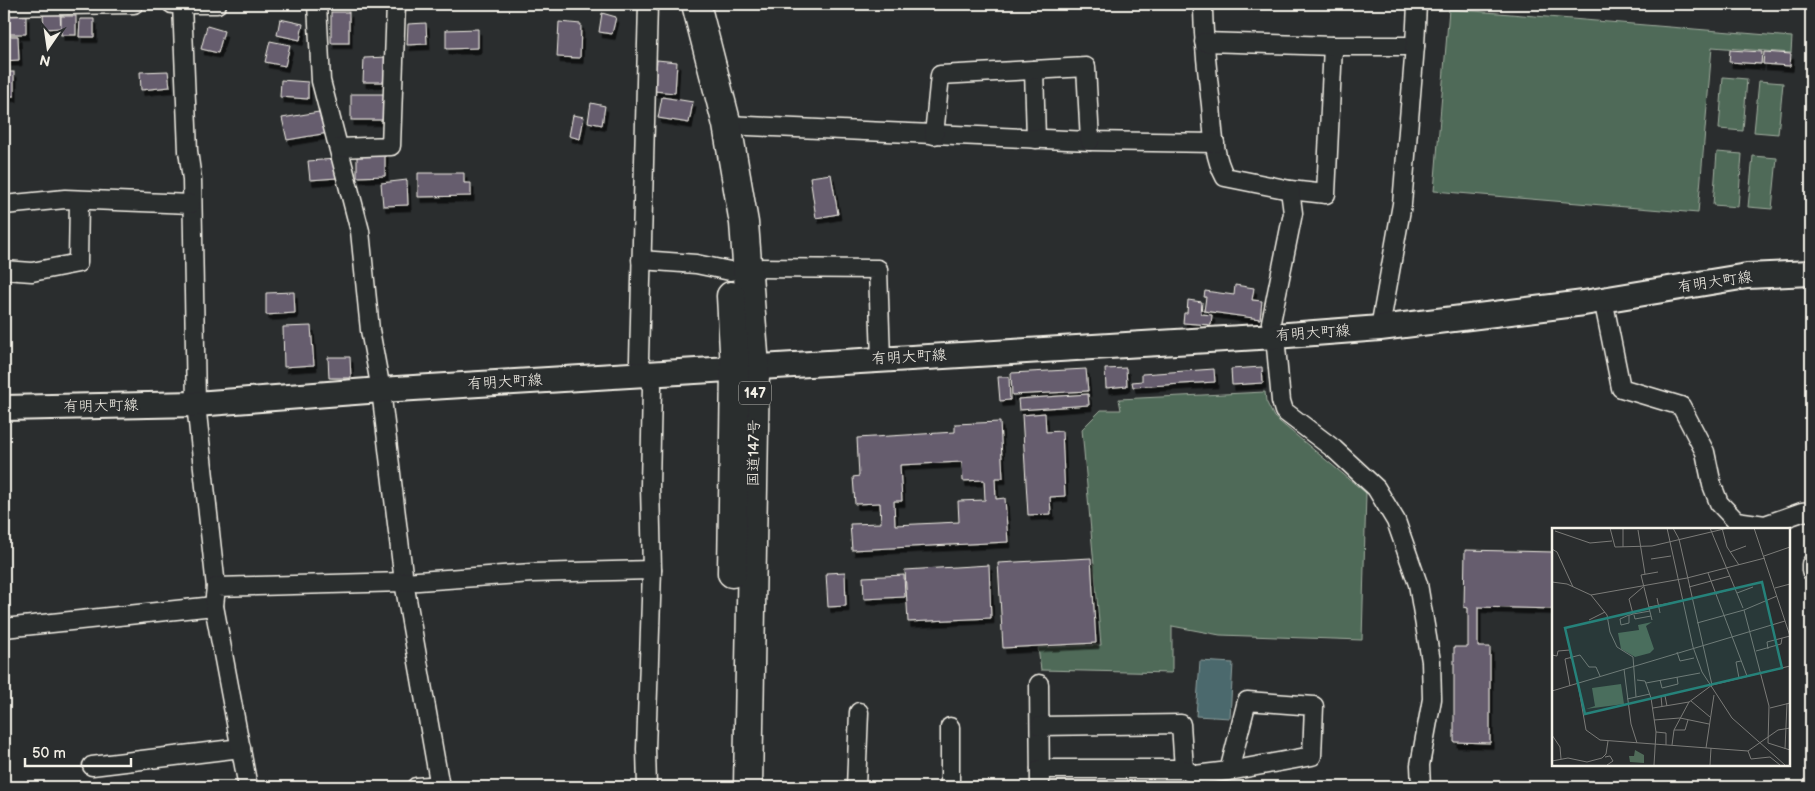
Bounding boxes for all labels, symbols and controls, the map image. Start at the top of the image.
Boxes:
north arrow [22,22,72,72]
text: N [38,51,52,70]
street label: 有明大町線 [1677,267,1753,297]
street label: 有明大町線 [1275,321,1351,345]
street label: 有明大町線 [871,346,947,368]
street label: 有明大町線 [467,371,543,393]
road number: 147 [739,382,771,404]
street label: 有明大町線 [63,396,139,416]
street label: 国道147号 [744,419,764,487]
inset map [1552,528,1790,766]
scale bar [25,736,131,768]
text: 50 m [32,744,66,763]

